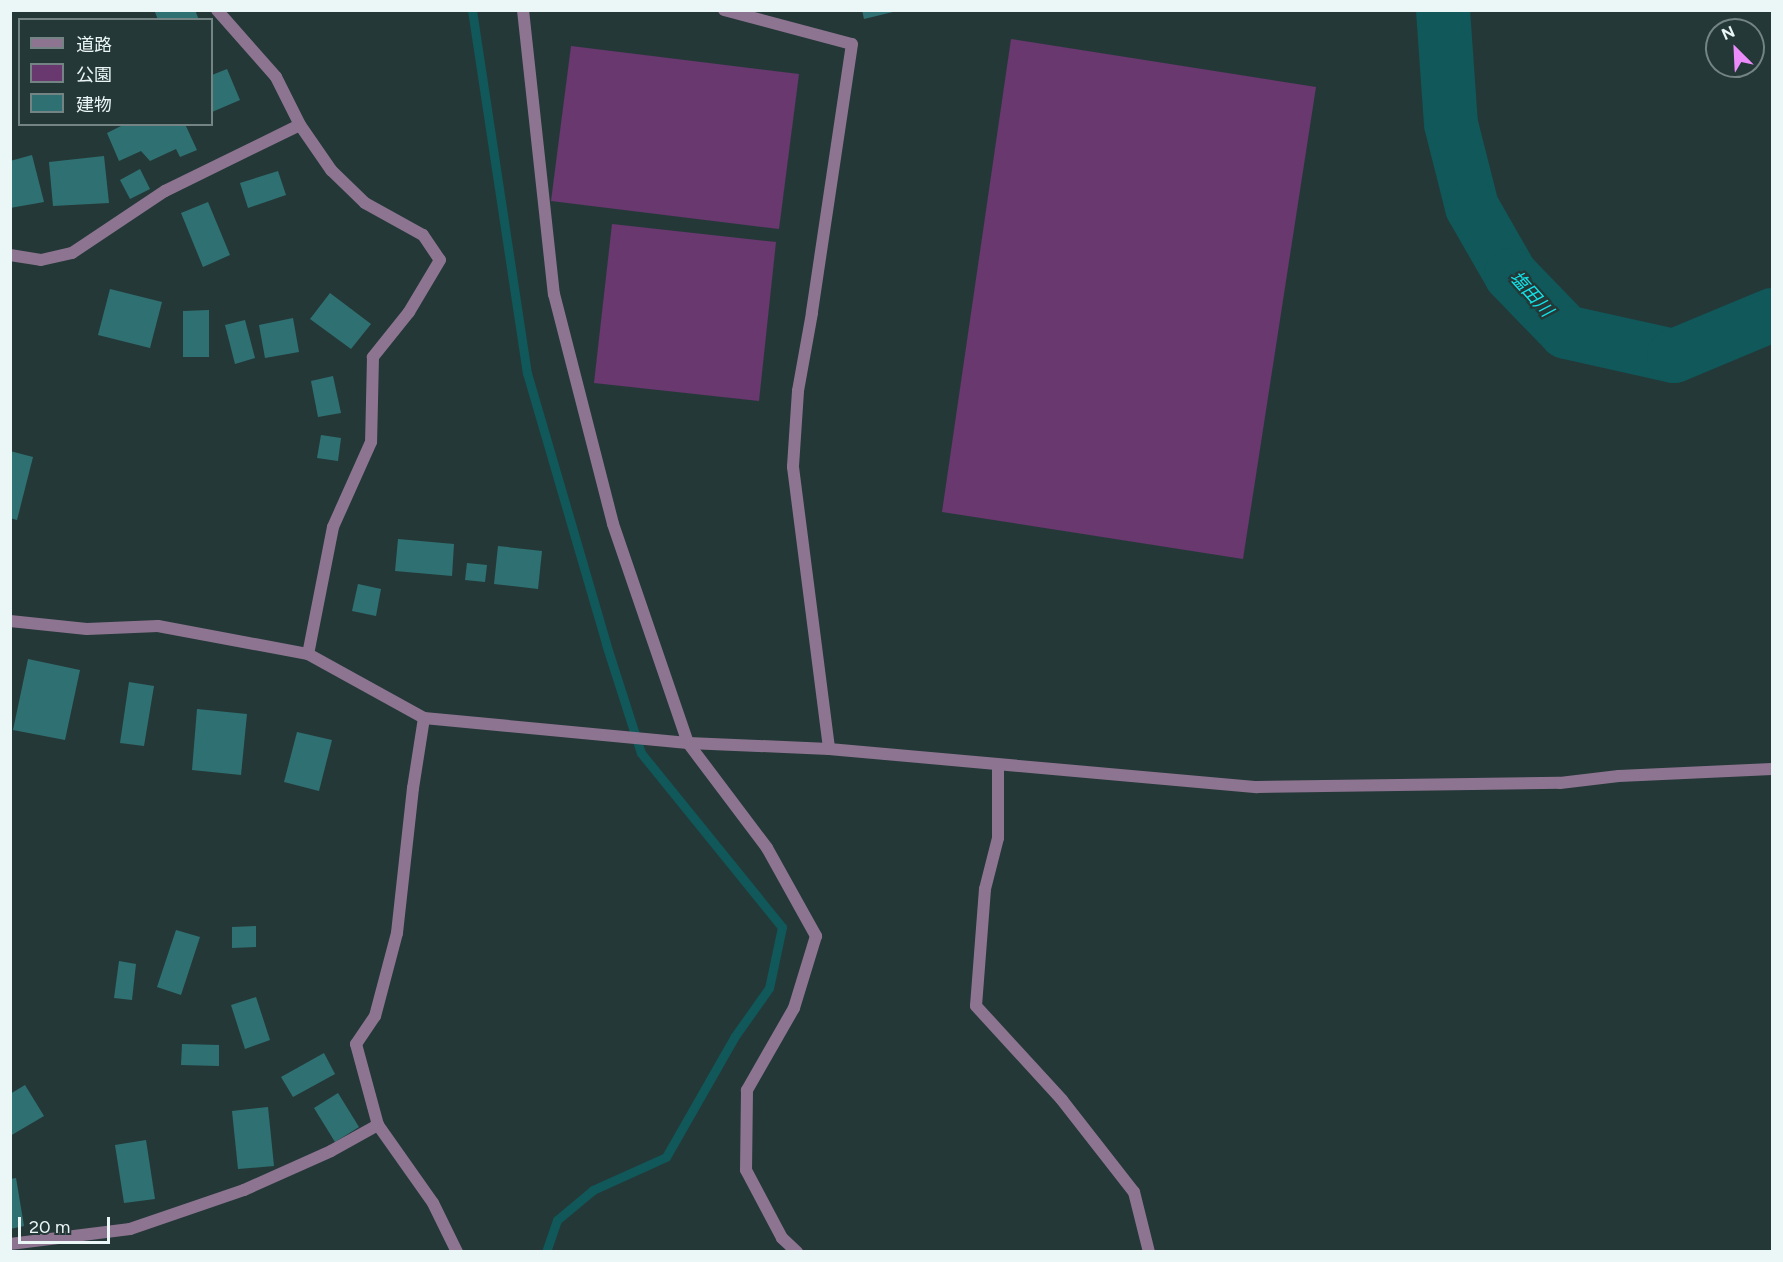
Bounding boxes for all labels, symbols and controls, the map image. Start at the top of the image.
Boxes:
legend [18,18,213,126]
north arrow [1705,18,1765,78]
text: N [1719,22,1738,44]
text: 道路 [76,34,112,56]
text: 公園 [76,64,112,86]
text: 建物 [76,94,112,116]
water label: 塩田川 [1505,267,1557,321]
scale bar [21,1205,112,1243]
text: 20 m [29,1216,70,1238]

